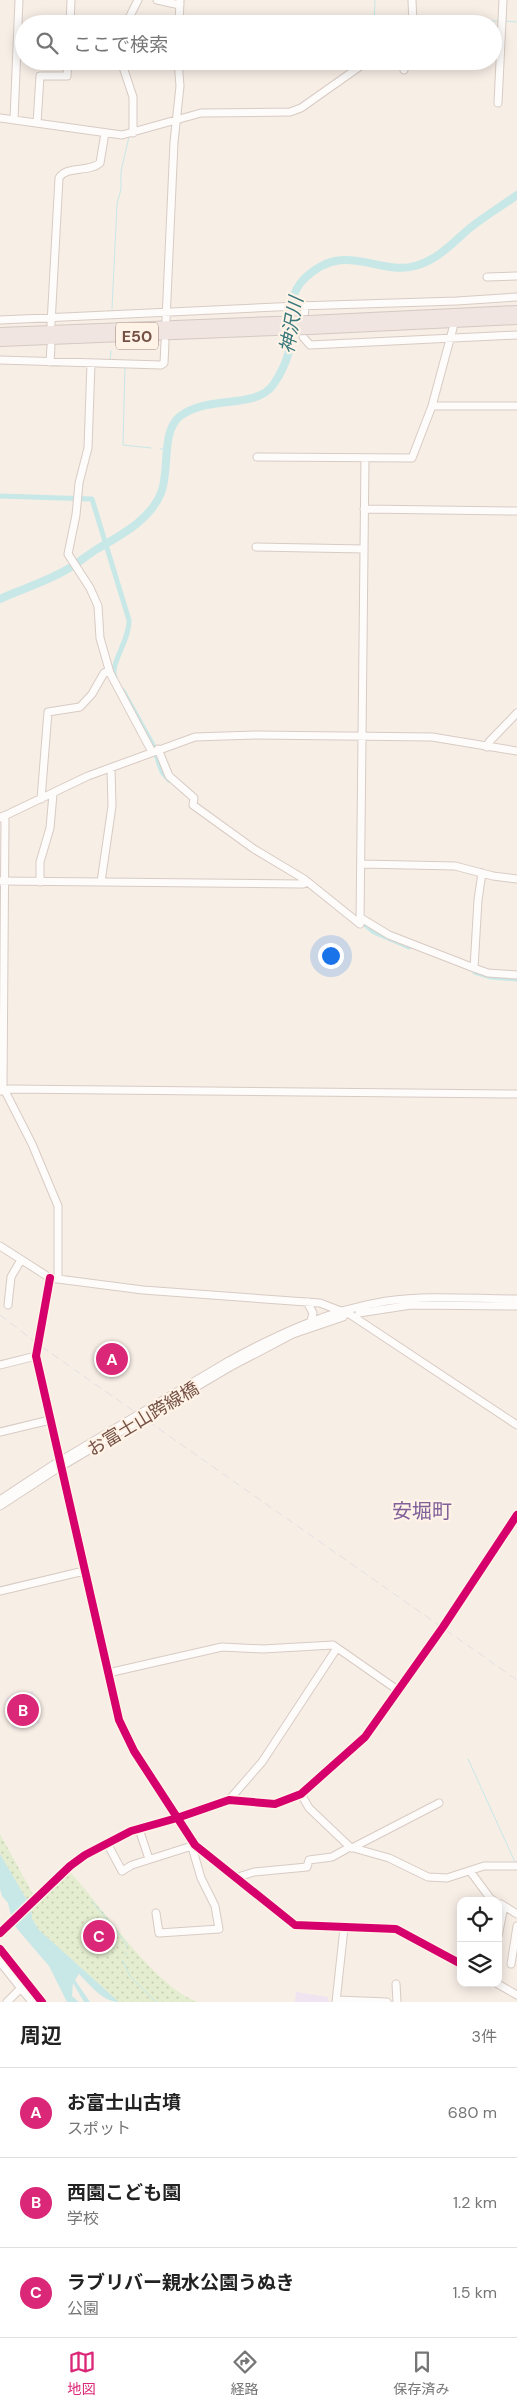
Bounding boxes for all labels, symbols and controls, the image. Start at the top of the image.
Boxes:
search box [15,15,502,70]
icon: search [33,29,61,57]
text: ここで検索 [73,32,168,57]
water label: 神沢川 [274,293,309,355]
road number: E50 [116,322,158,350]
your location [318,943,344,969]
pin: A [96,1340,128,1378]
street label: お富士山跨線橋 [83,1376,203,1462]
district label: 安堀町 [392,1498,452,1524]
pin: B [7,1691,39,1729]
map controls [457,1897,502,1987]
button: locate [457,1897,502,1942]
pin: C [83,1917,115,1955]
button: layers [457,1942,502,1987]
text: 周辺 [20,2022,62,2050]
text: 3件 [472,2026,497,2047]
text: お富士山古墳 [67,2090,181,2115]
text: A [30,2102,42,2123]
text: 680 m [448,2102,497,2123]
text: スポット [67,2118,131,2139]
text: 西園こども園 [67,2180,181,2205]
text: B [31,2192,41,2213]
text: 1.2 km [453,2192,497,2213]
text: 学校 [67,2208,99,2229]
text: ラブリバー親水公園うぬき [67,2270,295,2295]
text: C [30,2282,42,2303]
text: 1.5 km [453,2282,497,2303]
text: 公園 [67,2298,99,2319]
tab: 地図 [68,2348,96,2398]
tab: 経路 [231,2348,259,2398]
tab: 保存済み [394,2348,450,2398]

